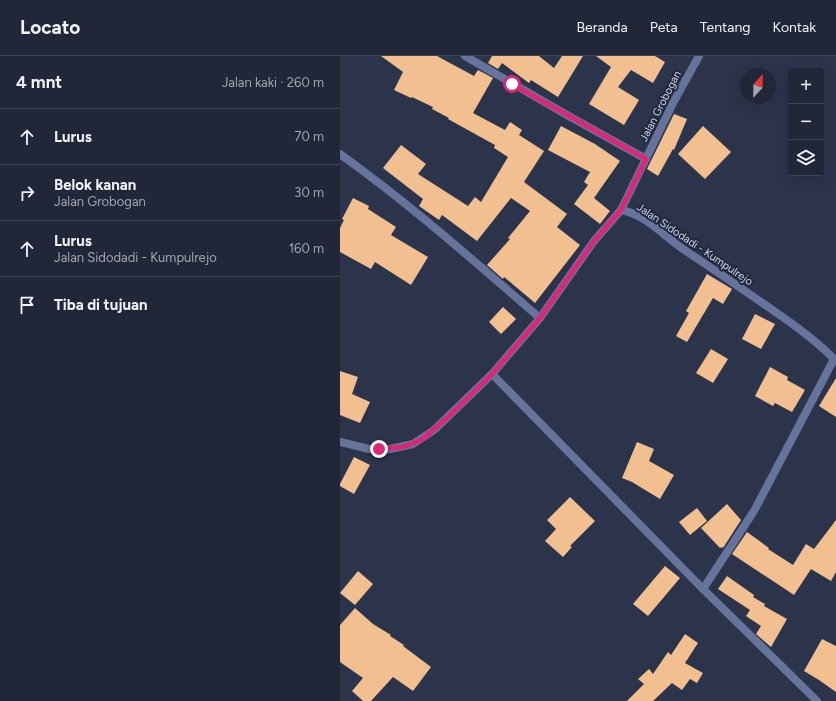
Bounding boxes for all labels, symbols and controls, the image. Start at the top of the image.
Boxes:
text: Locato [20,16,80,39]
text: Beranda [576,19,628,36]
text: Peta [650,19,678,36]
text: Tentang [700,19,750,36]
text: Kontak [772,19,816,36]
north arrow [740,68,776,104]
map controls [788,68,824,176]
button: + [788,68,824,104]
street label: Jalan Grobogan [637,69,684,144]
text: 4 mnt [16,72,62,92]
text: Jalan kaki · 260 m [222,75,324,90]
route start [503,75,521,93]
button: − [788,104,824,140]
icon: ahead [16,126,38,148]
text: Lurus [54,128,92,146]
text: 70 m [294,129,324,144]
button: layers [788,140,824,176]
text: Belok kanan [54,176,136,194]
icon: right [16,182,38,204]
text: 30 m [294,185,324,200]
text: Jalan Grobogan [54,194,146,209]
street label: Jalan Sidodadi - Kumpulrejo [634,201,755,288]
text: Lurus [54,232,92,250]
icon: ahead [16,238,38,260]
text: 160 m [289,241,324,256]
text: Jalan Sidodadi - Kumpulrejo [54,250,217,265]
icon: arrive [16,294,38,316]
text: Tiba di tujuan [54,296,148,314]
route end [370,440,388,458]

